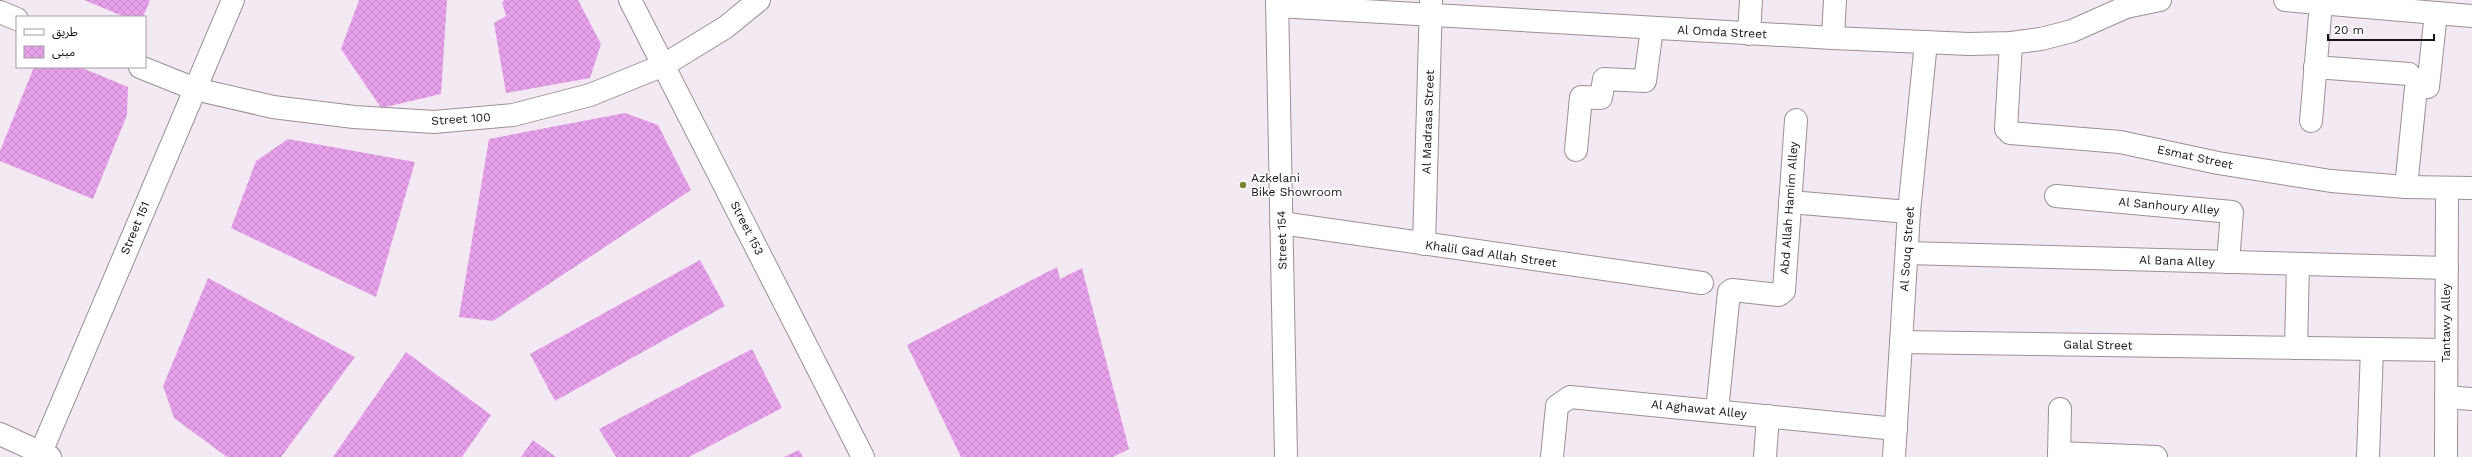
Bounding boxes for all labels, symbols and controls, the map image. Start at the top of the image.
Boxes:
legend [16,16,146,68]
scale bar [2328,16,2434,42]
street label: Al Omda Street [1677,23,1767,41]
text: 20 m [2334,23,2364,37]
text: طريق [52,25,78,40]
text: مبنى [52,45,75,59]
street label: Al Madrasa Street [1419,70,1437,174]
street label: Street 100 [431,110,491,128]
street label: Abd Allah Hamim Alley [1777,140,1801,275]
street label: Esmat Street [2156,142,2234,172]
place label: Azkelani Bike Showroom [1251,171,1342,199]
marker: Azkelani Bike Showroom [1238,180,1248,190]
street label: Al Sanhoury Alley [2118,195,2221,217]
street label: Street 151 [118,199,152,257]
street label: Street 153 [727,199,767,257]
street label: Al Souq Street [1897,206,1917,292]
street label: Street 154 [1274,210,1290,270]
street label: Khalil Gad Allah Street [1424,238,1558,270]
street label: Al Bana Alley [2139,253,2216,269]
street label: Tantawy Alley [2439,282,2453,363]
street label: Galal Street [2063,337,2133,353]
street label: Al Aghawat Alley [1650,397,1748,421]

